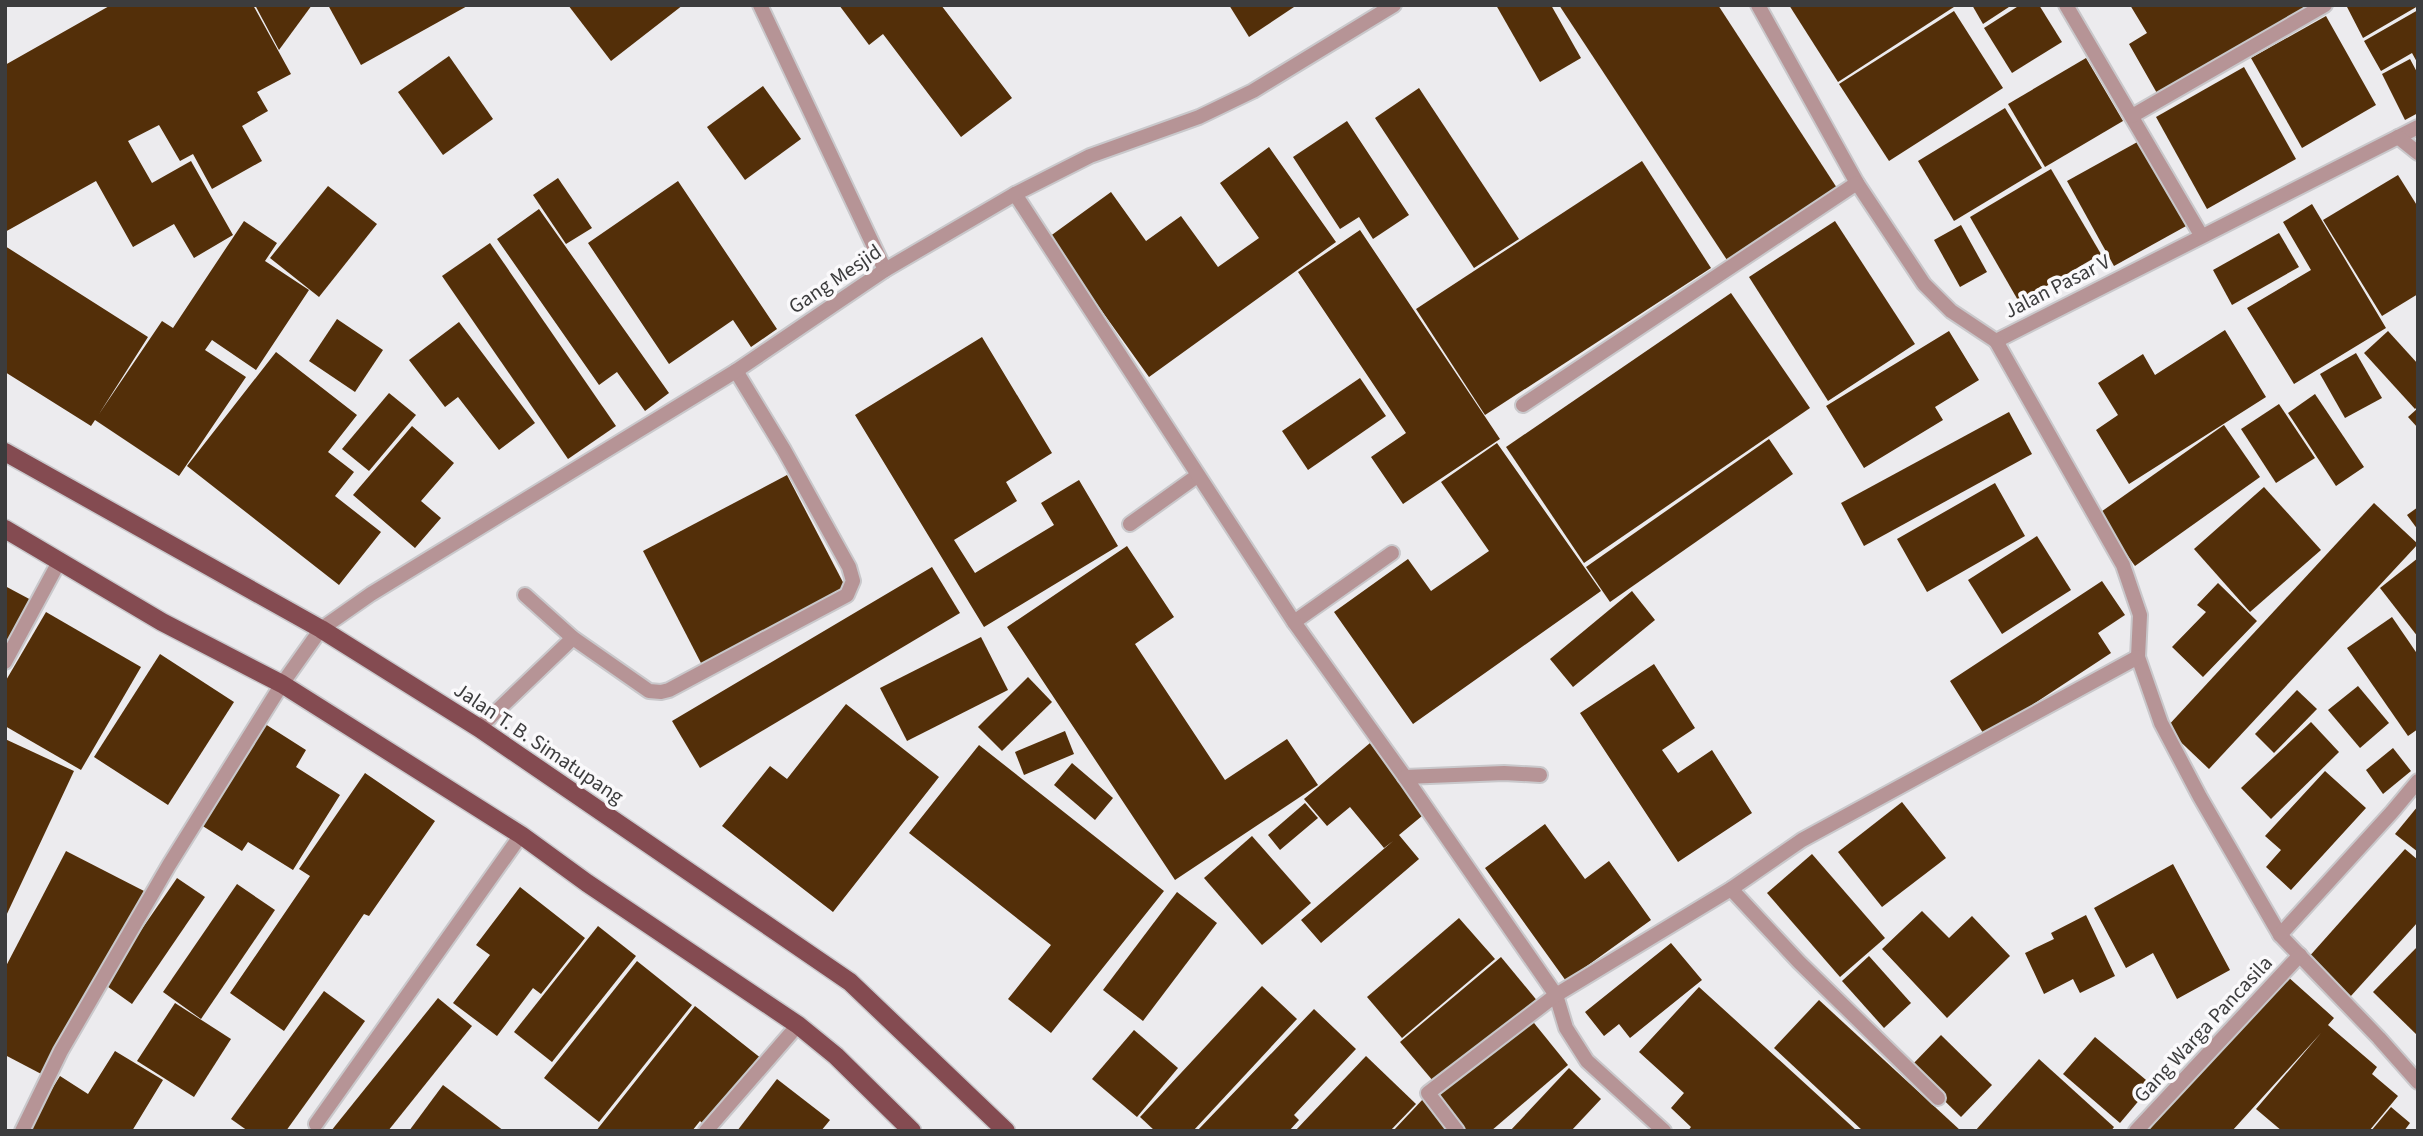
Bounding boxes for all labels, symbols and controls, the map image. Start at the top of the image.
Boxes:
street label: Gang Mesjid [783,237,887,321]
street label: Jalan Pasar V [1999,246,2115,326]
street label: Jalan T. B. Simatupang [448,675,630,811]
street label: Gang Warga Pancasila [2127,949,2279,1109]

